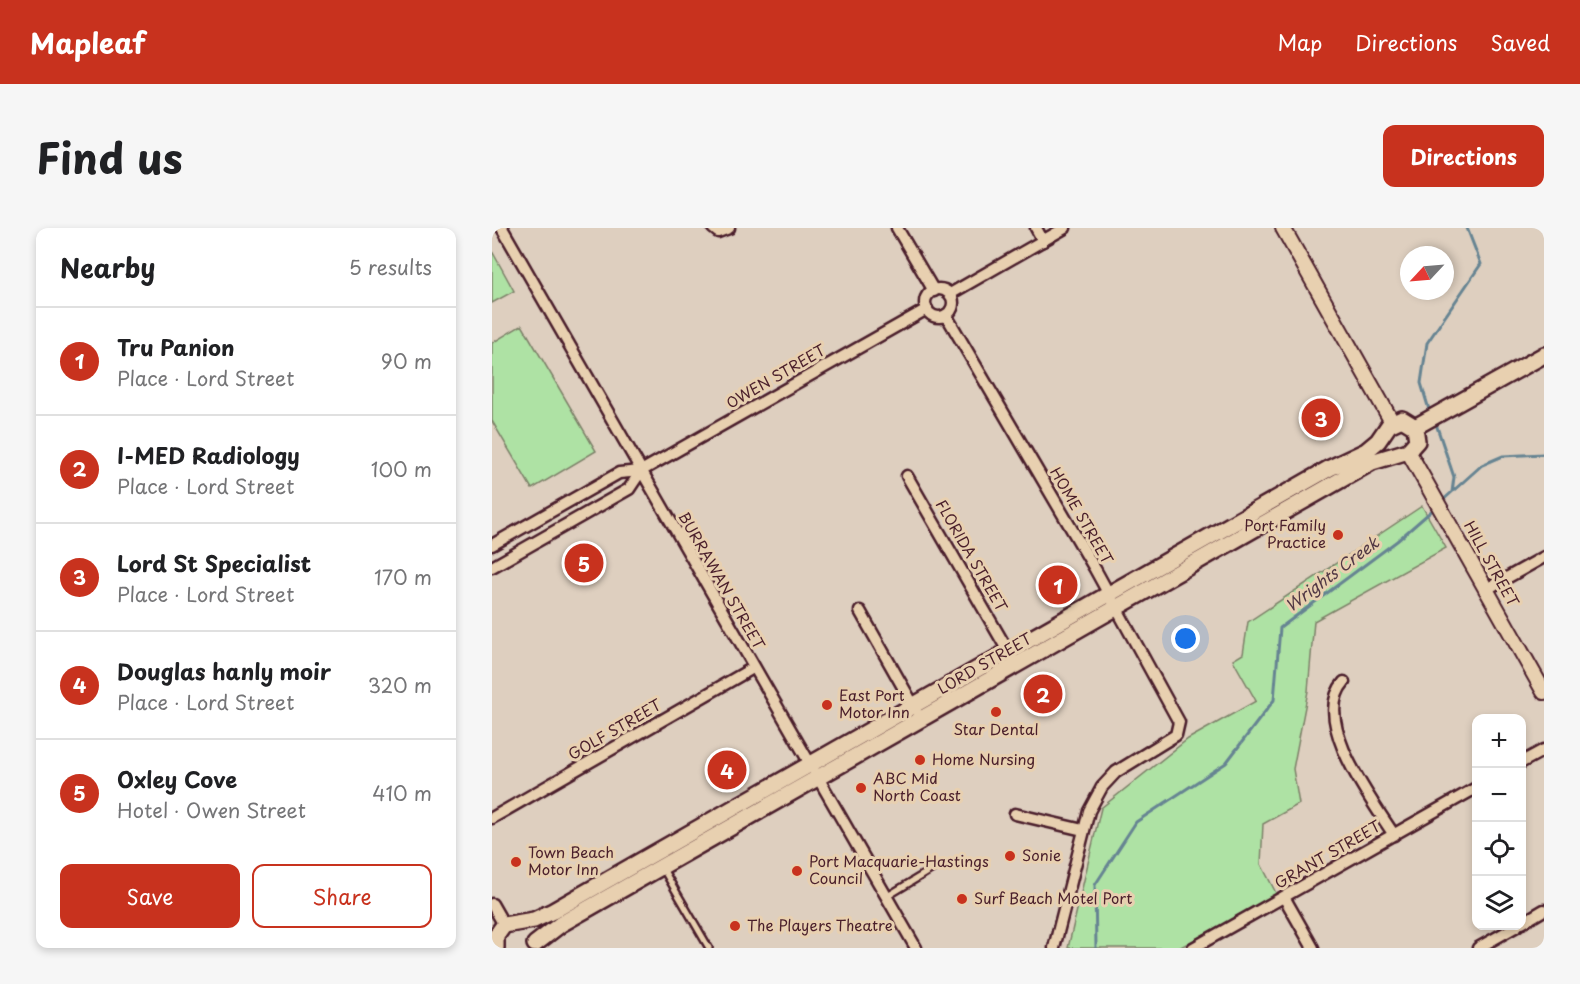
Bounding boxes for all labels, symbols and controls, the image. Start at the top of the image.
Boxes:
text: Mapleaf [30,21,146,64]
text: Map [1277,26,1322,58]
text: Directions [1355,26,1457,58]
text: Saved [1490,26,1550,58]
text: Find us [36,125,183,188]
button: Directions [1383,125,1544,187]
north arrow [1400,246,1454,300]
text: Nearby [60,248,155,287]
text: 5 results [349,252,432,282]
text: Tru Panion [117,330,235,363]
street label: OWEN STREET [721,337,830,414]
text: 1 [75,346,84,376]
text: 90 m [381,346,432,376]
text: Place · Lord Street [117,363,294,393]
pin: 3 [1302,396,1340,441]
text: I-MED Radiology [117,438,300,471]
text: 2 [72,454,87,484]
text: 100 m [371,454,432,484]
street label: HOME STREET [1045,462,1120,569]
text: Place · Lord Street [117,471,294,501]
street label: FLORIDA STREET [931,495,1014,616]
street label: BURRAWAN STREET [673,507,772,654]
place label: Port Family Practice [1244,513,1326,553]
street label: HILL STREET [1459,516,1526,611]
marker: Port Family Practice [1331,528,1345,542]
water label: Wrights Creek [1279,529,1384,616]
pin: 5 [564,540,604,586]
text: Lord St Specialist [117,546,311,579]
text: 3 [73,562,86,592]
text: 170 m [374,562,432,592]
pin: 1 [1038,562,1078,608]
text: Place · Lord Street [117,579,294,609]
your location [1171,624,1200,653]
street label: LORD STREET [933,626,1036,699]
text: Douglas hanly moir [117,654,331,687]
text: 4 [73,670,86,700]
text: 320 m [368,670,432,700]
pin: 2 [1024,672,1062,716]
place label: East Port Motor Inn [839,683,910,723]
text: Place · Lord Street [117,687,294,717]
street label: GOLF STREET [563,692,666,765]
marker: East Port Motor Inn [820,698,834,712]
marker: Star Dental [989,705,1003,719]
map controls [1472,714,1526,930]
button: + [1472,714,1526,768]
place label: Star Dental [953,717,1039,740]
place label: Home Nursing [932,747,1035,770]
pin: 4 [708,748,746,792]
marker: Home Nursing [913,753,927,767]
text: Oxley Cove [117,762,237,795]
place label: ABC Mid North Coast [873,766,961,806]
button: − [1472,768,1526,822]
text: 5 [73,778,86,808]
text: 410 m [372,778,432,808]
marker: ABC Mid North Coast [854,781,868,795]
text: Hotel · Owen Street [117,795,306,825]
street label: GRANT STREET [1270,814,1385,894]
button: locate [1472,822,1526,876]
place label: Town Beach Motor Inn [528,840,614,880]
place label: Sonie [1022,843,1061,866]
place label: Port Macquarie-Hastings Council [809,849,989,889]
marker: Sonie [1003,849,1017,863]
marker: Town Beach Motor Inn [509,855,523,869]
button: Save [60,864,240,928]
button: Share [252,864,432,928]
marker: Port Macquarie-Hastings Council [790,864,804,878]
button: layers [1472,876,1526,930]
place label: Surf Beach Motel Port [974,886,1132,909]
marker: Surf Beach Motel Port [955,892,969,906]
place label: The Players Theatre [747,913,893,936]
marker: The Players Theatre [728,919,742,933]

